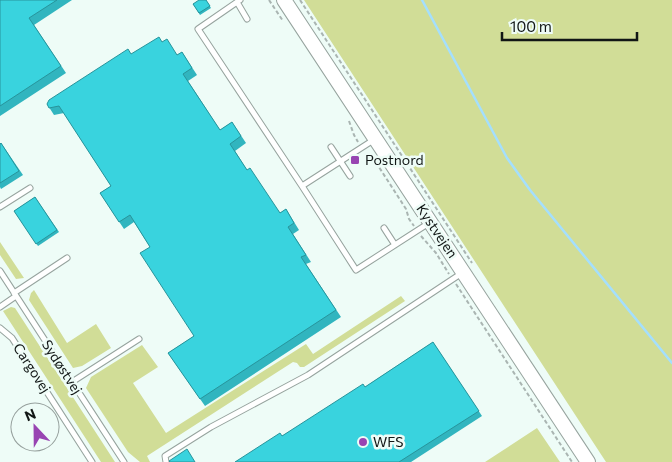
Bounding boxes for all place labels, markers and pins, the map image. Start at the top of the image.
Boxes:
place label: Postnord [365,151,424,168]
marker: Postnord [349,154,361,166]
place label: WFS [373,433,404,450]
marker: WFS [357,436,369,448]

